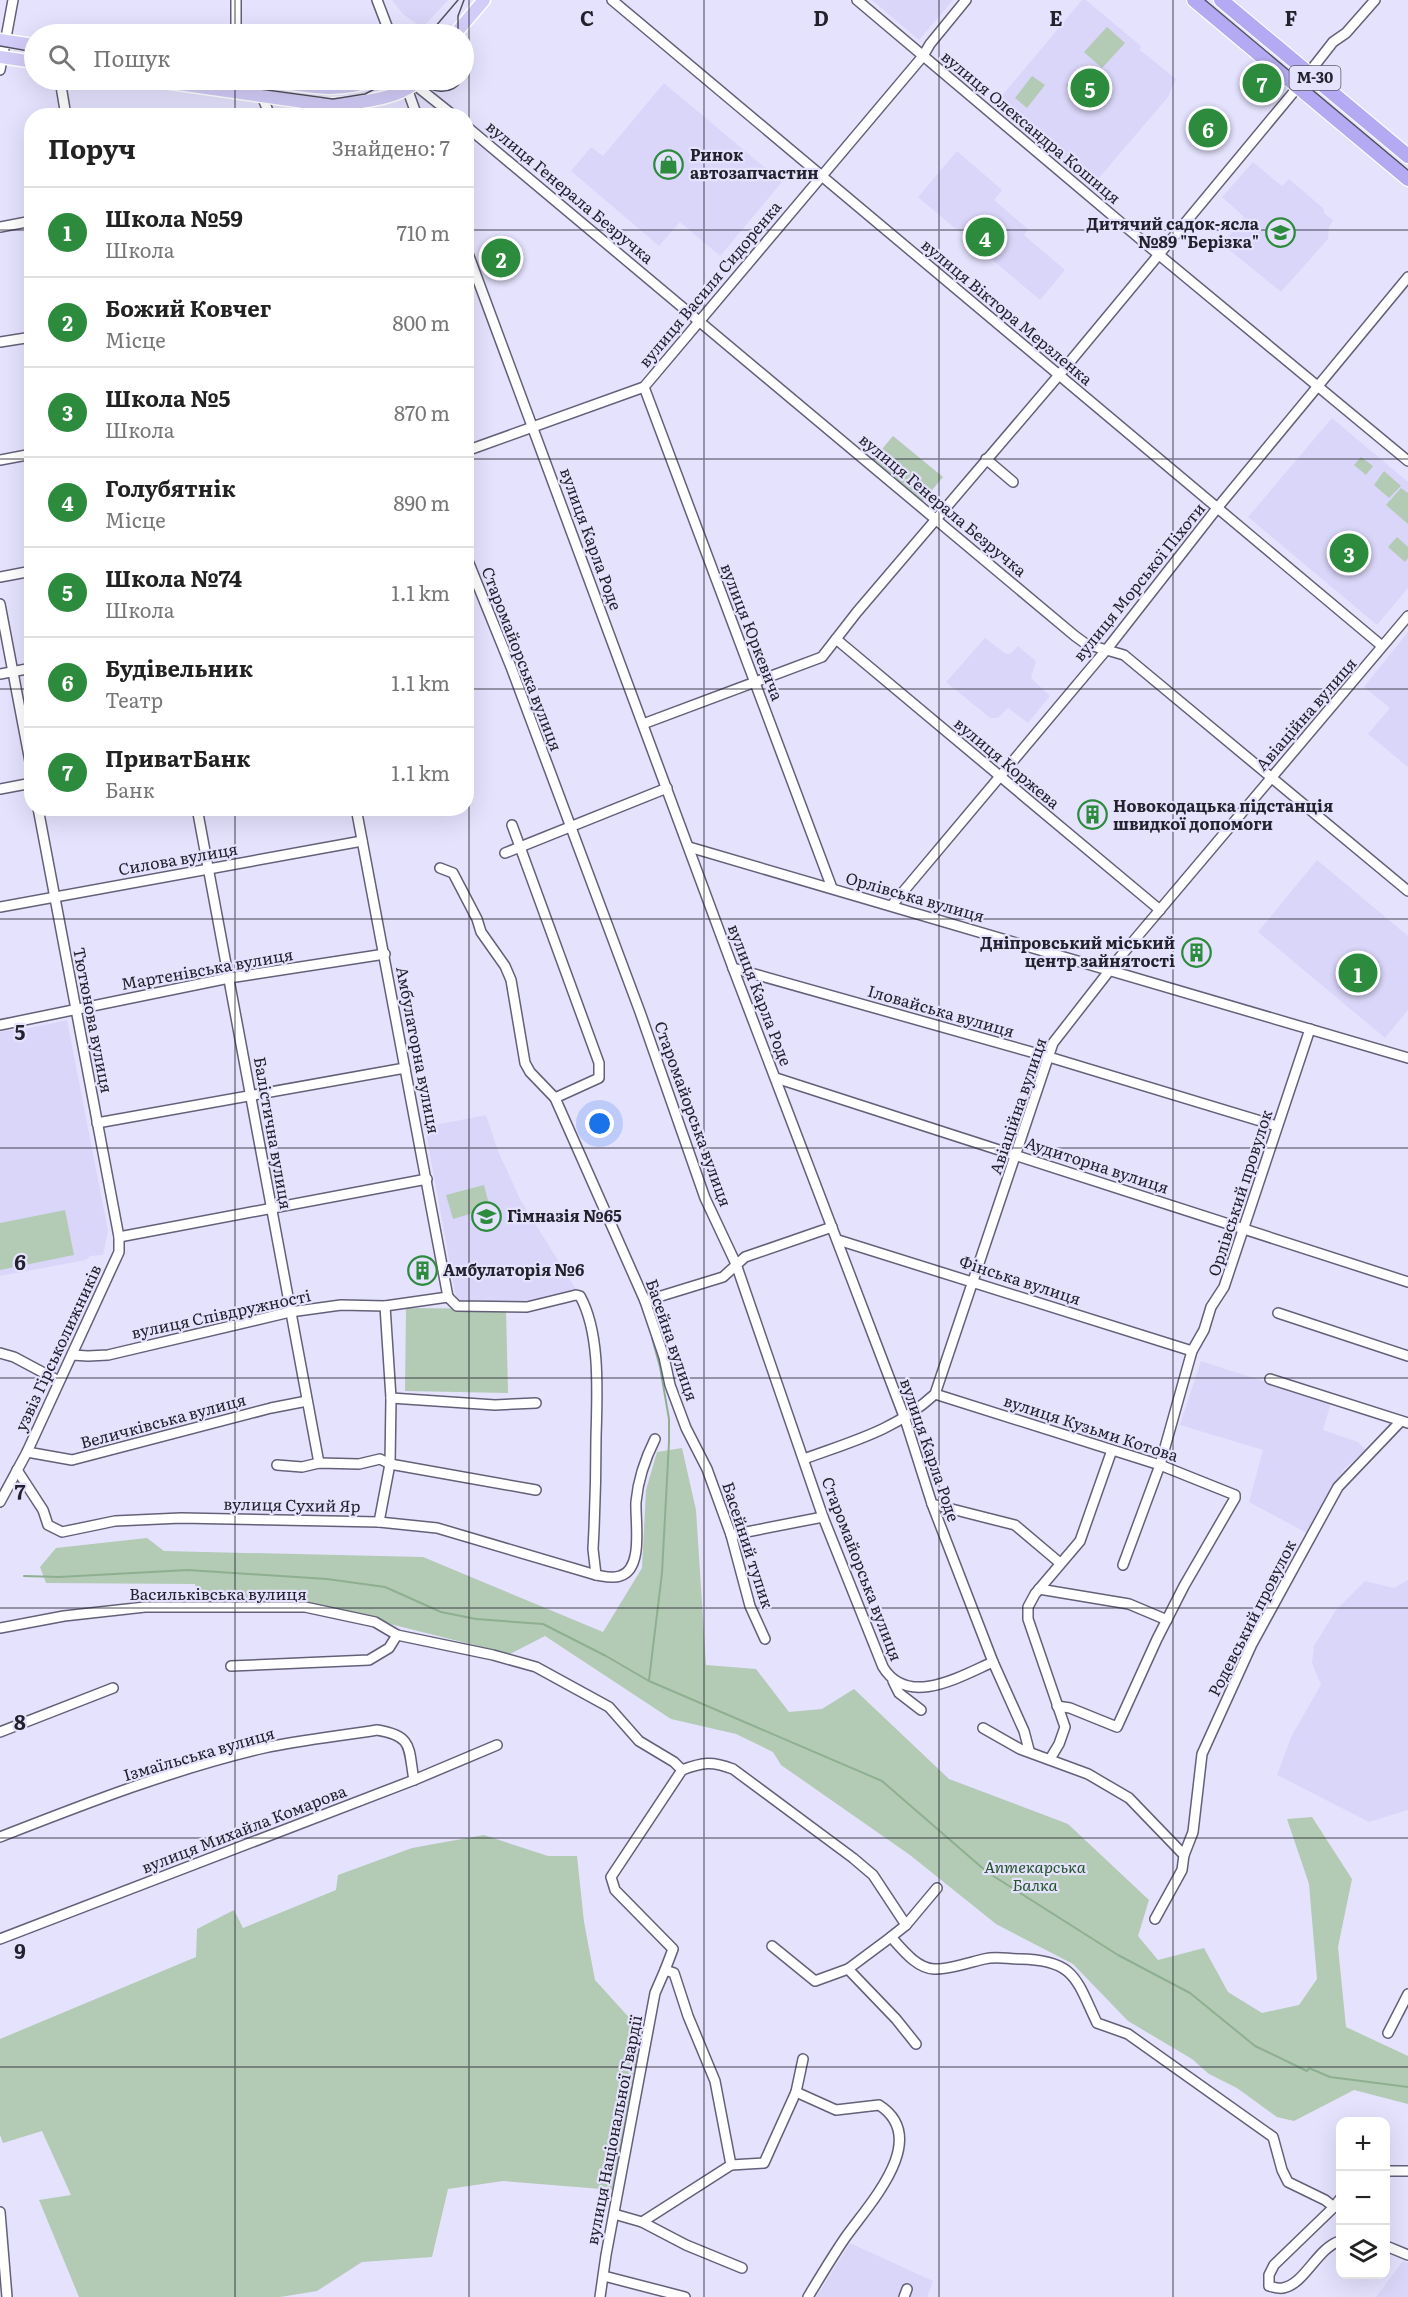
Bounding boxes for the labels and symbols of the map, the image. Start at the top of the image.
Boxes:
text: C [580,2,594,32]
text: D [813,2,829,32]
text: E [1049,2,1063,32]
text: F [1285,2,1298,32]
street label: вулиця Олександра Кошиця [937,44,1127,209]
pin: 7 [1242,60,1282,106]
pin: 5 [1070,66,1110,110]
road number: М-30 [1290,66,1340,90]
pin: 6 [1188,106,1228,150]
street label: вулиця Генерала Безручка [482,114,660,269]
place label: Ринок автозапчастин [690,142,819,184]
shop icon: Ринок автозапчастин [653,148,685,180]
street label: вулиця Василя Сидоренка [632,195,786,372]
place label: Дитячий садок-ясла №89 "Берізка" [1087,211,1260,253]
pin: 4 [966,214,1004,260]
school or university icon: Дитячий садок-ясла №89 "Берізка" [1264,217,1296,249]
street label: вулиця Віктора Мерзленка [917,232,1099,390]
pin: 2 [482,236,520,280]
street label: вулиця Генерала Безручка [855,427,1033,582]
street label: вулиця Карла Роде [555,464,629,613]
street label: вулиця Морської Піхоти [1066,497,1210,666]
pin: 3 [1330,530,1368,576]
street label: вулиця Юркевича [716,559,790,704]
street label: Старомайорська вулиця [477,563,569,754]
street label: Авіаційна вулиця [1249,651,1361,775]
street label: вулиця Коржева [950,711,1066,814]
place label: Новокодацька підстанція швидкої допомоги [1113,793,1333,835]
building icon: Новокодацька підстанція швидкої допомоги [1076,799,1108,831]
street label: Силова вулиця [116,836,239,880]
street label: Орлівська вулиця [843,865,987,927]
street label: вулиця Карла Роде [723,920,799,1069]
place label: Дніпровський міський центр зайнятості [980,930,1175,972]
building icon: Дніпровський міський центр зайнятості [1180,936,1212,968]
street label: Мартенівська вулиця [119,941,295,995]
street label: Тютюнова вулиця [68,945,120,1095]
pin: 1 [1338,950,1378,996]
street label: Амбулаторна вулиця [391,964,447,1136]
street label: Іловайська вулиця [865,978,1017,1042]
text: 5 [15,1016,26,1046]
street label: Старомайорська вулиця [649,1018,739,1210]
street label: Авіаційна вулиця [982,1034,1052,1177]
street label: Балістична вулиця [249,1055,299,1211]
street label: Орлівський провулок [1201,1106,1277,1279]
your location [585,1109,614,1138]
street label: Аудиторна вулиця [1022,1129,1172,1199]
school or university icon: Гімназія №65 [470,1200,502,1232]
place label: Гімназія №65 [507,1203,622,1227]
text: 6 [14,1246,26,1276]
street label: Фінська вулиця [956,1248,1084,1310]
building icon: Амбулаторія №6 [406,1254,438,1286]
place label: Амбулаторія №6 [443,1257,584,1281]
street label: узвіз Гірськолижників [8,1260,106,1435]
street label: Басейна вулиця [641,1275,705,1404]
street label: вулиця Співдружності [129,1282,313,1344]
street label: вулиця Карла Роде [895,1375,967,1525]
street label: Величківська вулиця [77,1386,248,1454]
street label: вулиця Кузьми Котова [1001,1387,1182,1467]
street label: Старомайорська вулиця [817,1473,909,1664]
text: 7 [15,1476,26,1506]
street label: Басейний тупик [717,1478,781,1611]
street label: вулиця Сухий Яр [223,1491,361,1517]
street label: Родевський провулок [1201,1535,1301,1700]
street label: Васильківська вулиця [129,1581,307,1605]
text: 8 [14,1706,26,1736]
street label: Ізмаїльська вулиця [120,1720,277,1786]
street label: вулиця Михайла Комарова [138,1778,350,1878]
park label: Аптекарська Балка [984,1854,1087,1896]
text: 9 [14,1935,26,1965]
street label: вулиця Національної Гвардії [579,2013,647,2247]

